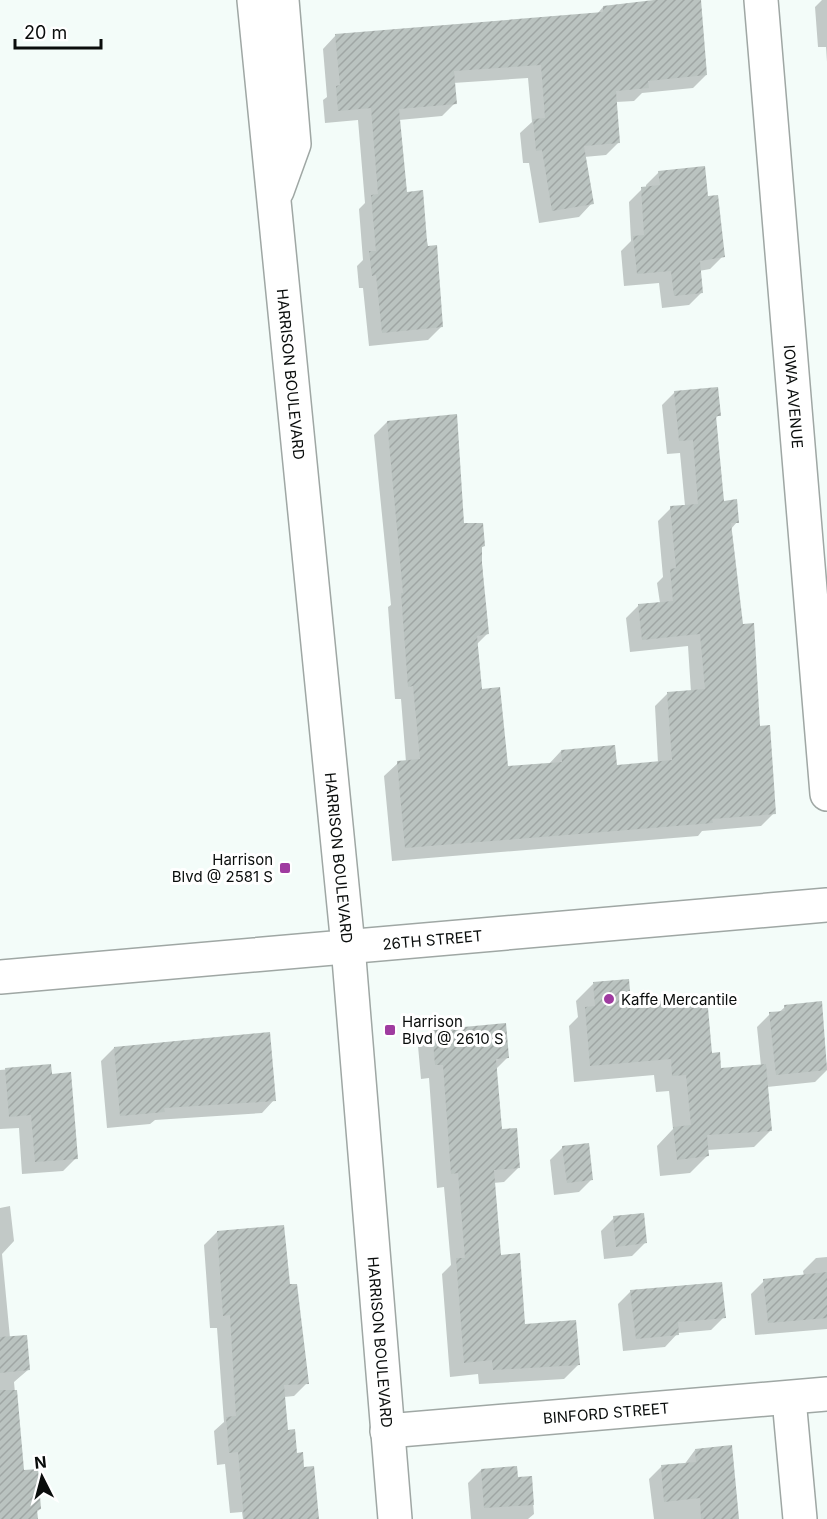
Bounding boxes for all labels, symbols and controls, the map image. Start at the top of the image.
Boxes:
scale bar [15,12,100,50]
text: 20 m [24,22,67,43]
street label: HARRISON BOULEVARD [273,288,309,461]
street label: IOWA AVENUE [780,344,808,449]
street label: HARRISON BOULEVARD [321,771,357,944]
place label: Harrison Blvd @ 2581 S [172,850,273,886]
marker: Harrison Blvd @ 2581 S [278,861,292,875]
street label: 26TH STREET [382,926,483,953]
place label: Kaffe Mercantile [621,990,737,1009]
marker: Kaffe Mercantile [602,992,616,1006]
place label: Harrison Blvd @ 2610 S [402,1012,504,1048]
marker: Harrison Blvd @ 2610 S [383,1023,397,1037]
street label: HARRISON BOULEVARD [364,1256,397,1428]
street label: BINFORD STREET [542,1398,670,1427]
north arrow [12,1447,72,1507]
text: N [33,1451,48,1473]

